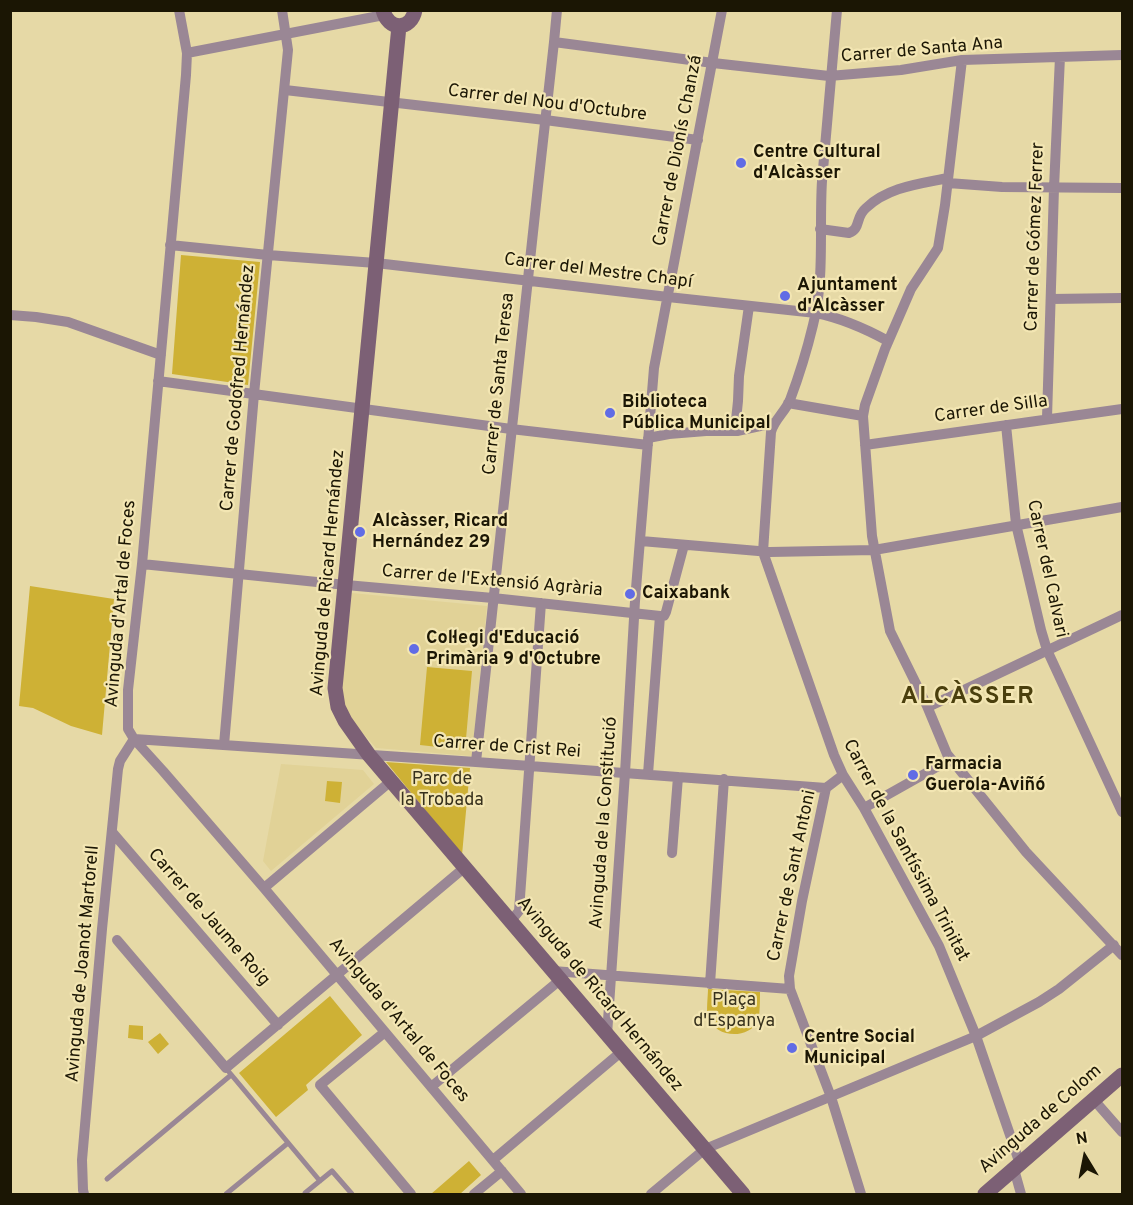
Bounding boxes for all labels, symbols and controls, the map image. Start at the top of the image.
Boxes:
street label: Carrer de Santa Ana [840,33,1004,69]
street label: Carrer de Dionís Chanzá [650,54,708,248]
street label: Carrer del Nou d'Octubre [446,81,648,127]
place label: Centre Cultural d'Alcàsser [753,142,881,184]
street label: Carrer de Gómez Ferrer [1022,142,1050,332]
marker: Centre Cultural d'Alcàsser [734,156,748,170]
street label: Carrer del Mestre Chapí [502,250,694,294]
street label: Carrer de Godofred Hernández [217,264,261,512]
place label: Ajuntament d'Alcàsser [797,275,898,318]
marker: Ajuntament d'Alcàsser [778,289,792,303]
street label: Carrer de Santa Teresa [480,292,520,476]
street label: Carrer de Silla [933,391,1049,429]
place label: Biblioteca Pública Municipal [622,392,771,434]
marker: Biblioteca Pública Municipal [603,406,617,420]
street label: Avinguda de Ricard Hernández [307,449,351,697]
street label: Carrer del Calvari [1021,498,1071,640]
street label: Avinguda d'Artal de Foces [102,499,142,709]
place label: Alcàsser, Ricard Hernández 29 [372,511,508,554]
marker: Alcàsser, Ricard Hernández 29 [353,525,367,539]
street label: Carrer de l'Extensió Agrària [381,562,603,602]
place label: Caixabank [642,583,730,605]
marker: Caixabank [623,587,637,601]
place label: Col·legi d'Educació Primària 9 d'Octubre [426,628,601,670]
marker: Col·legi d'Educació Primària 9 d'Octubre [407,642,421,656]
district label: ALCÀSSER [901,684,1035,712]
street label: Avinguda de la Constitució [587,716,623,930]
street label: Carrer de Crist Rei [432,732,582,764]
street label: Carrer de la Santíssima Trinitat [837,736,973,966]
place label: Farmacia Guerola-Aviñó [925,754,1045,796]
marker: Farmacia Guerola-Aviñó [906,768,920,782]
park label: Parc de la Trobada [400,769,484,812]
street label: Carrer de Sant Antoni [764,788,822,964]
street label: Avinguda de Joanot Martorell [63,845,105,1083]
street label: Carrer de Jaume Roig [142,845,274,991]
street label: Avinguda de Ricard Hernández [511,893,687,1097]
street label: Avinguda d'Artal de Foces [323,934,473,1108]
park label: Plaça d'Espanya [693,990,775,1032]
place label: Centre Social Municipal [804,1027,915,1070]
marker: Centre Social Municipal [785,1041,799,1055]
street label: Avinguda de Colom [975,1061,1107,1179]
north arrow [1055,1127,1115,1187]
text: N [1074,1128,1089,1150]

